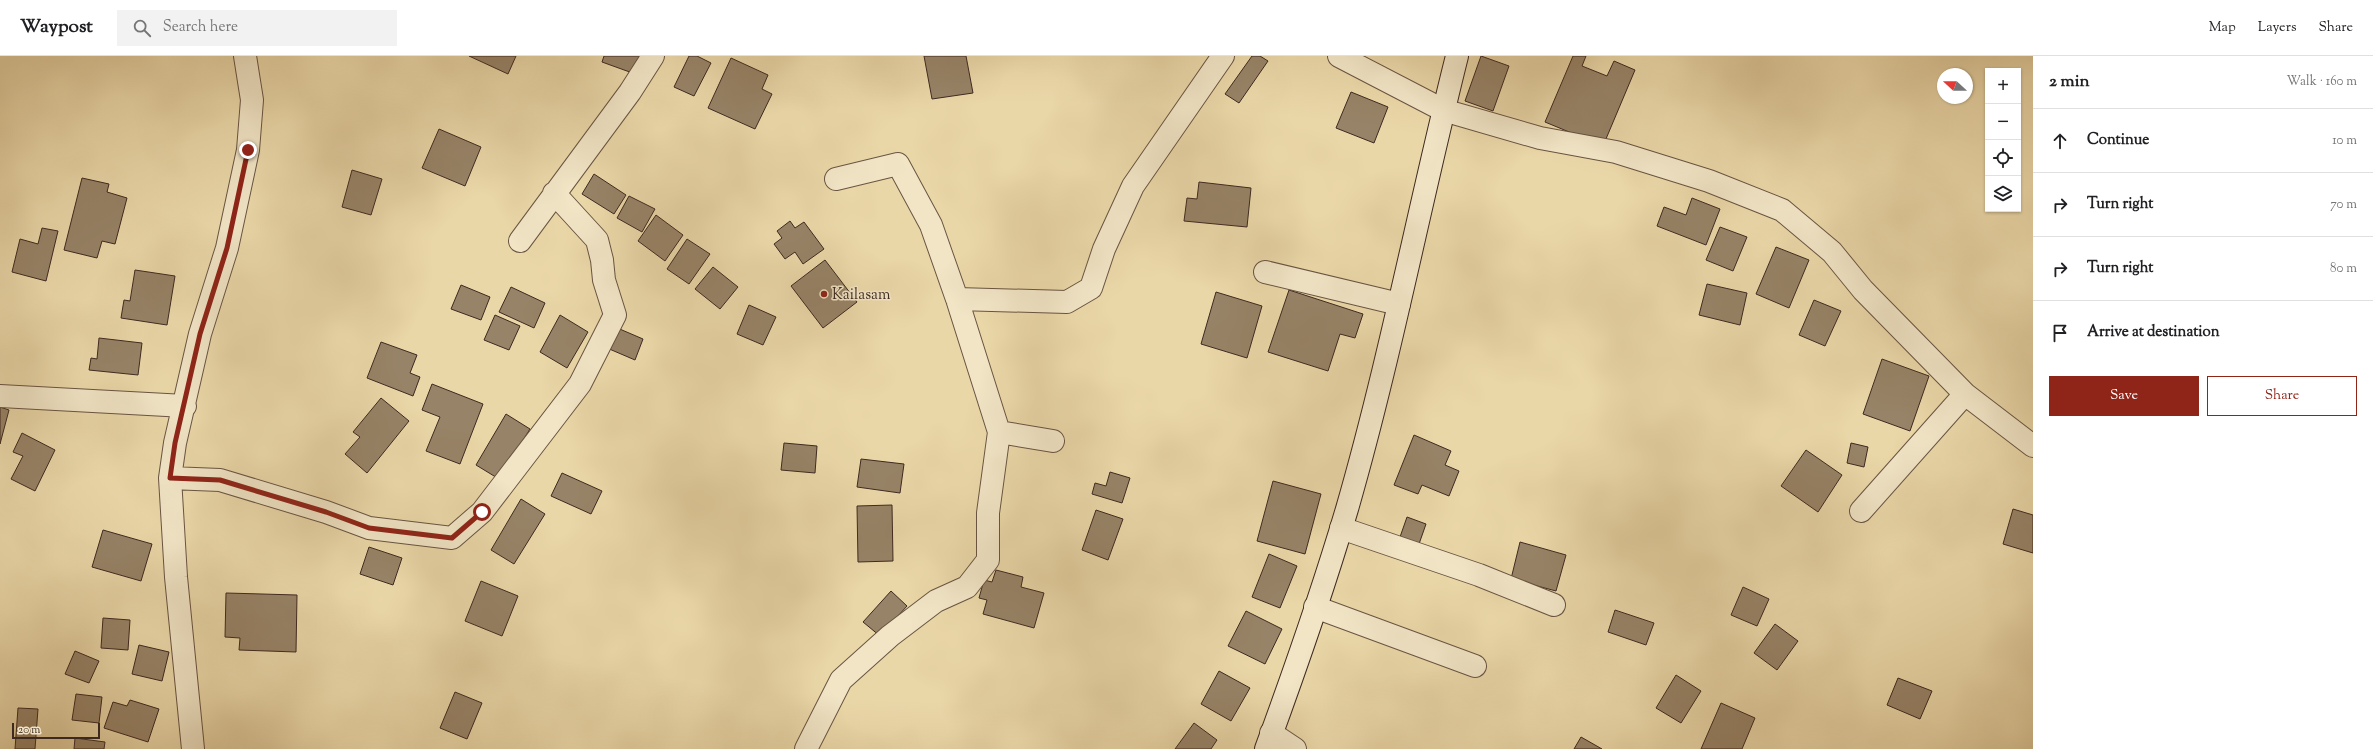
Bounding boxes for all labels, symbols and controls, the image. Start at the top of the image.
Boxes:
search box [117,10,397,46]
text: Waypost [20,14,93,41]
icon: search [131,17,153,39]
text: Search here [163,17,238,38]
text: Map [2209,18,2236,38]
text: Layers [2258,18,2296,38]
text: Share [2318,18,2353,38]
north arrow [1937,68,1973,104]
map controls [1985,68,2021,212]
button: + [1985,68,2021,104]
text: 2 min [2049,70,2090,94]
text: Walk · 160 m [2286,73,2357,91]
button: − [1985,104,2021,140]
icon: ahead [2049,130,2071,152]
text: Continue [2087,130,2149,151]
text: 10 m [2332,132,2357,150]
button: locate [1985,140,2021,176]
route end [239,141,257,159]
button: layers [1985,176,2021,212]
icon: right [2049,194,2071,216]
text: Turn right [2087,194,2153,215]
text: 70 m [2330,196,2357,214]
icon: right [2049,258,2071,280]
text: Turn right [2087,258,2153,279]
text: 80 m [2330,260,2357,278]
place label: Kailasam [832,285,891,306]
marker: Kailasam [819,289,829,299]
icon: arrive [2049,322,2071,344]
text: Arrive at destination [2087,322,2220,343]
button: Save [2049,376,2199,416]
button: Share [2207,376,2357,416]
route start [473,503,491,521]
scale bar [12,721,100,740]
text: 20 m [18,722,40,738]

